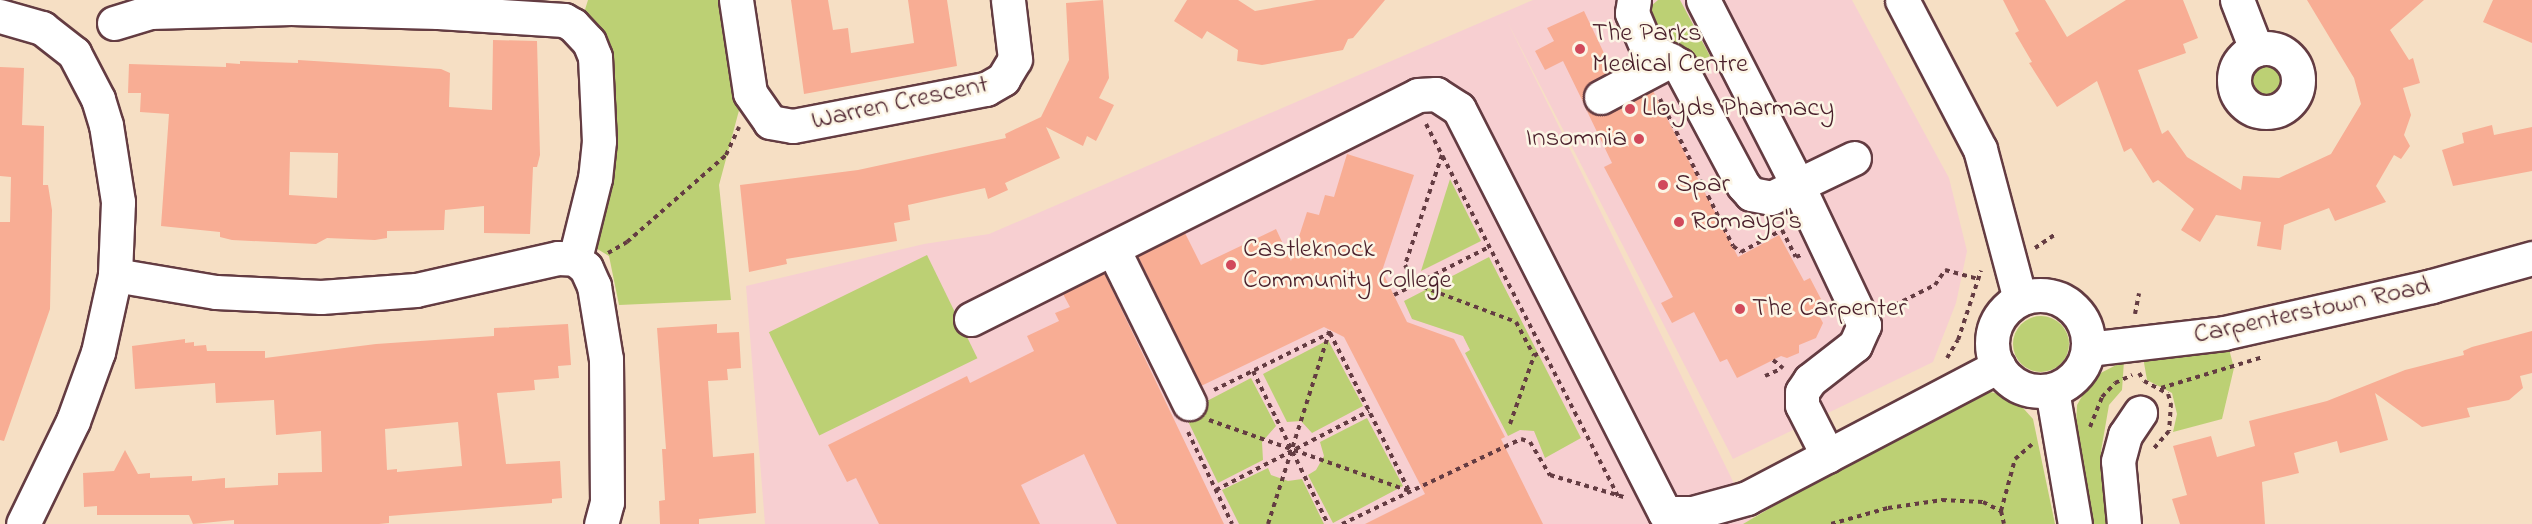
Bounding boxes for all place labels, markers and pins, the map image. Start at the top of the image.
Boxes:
place label: The Parks Medical Centre [1592,17,1748,80]
marker: The Parks Medical Centre [1573,42,1587,56]
place label: Lloyds Pharmacy [1642,93,1834,125]
marker: Lloyds Pharmacy [1623,102,1637,116]
place label: Insomnia [1526,123,1627,155]
marker: Insomnia [1632,132,1646,146]
place label: Spar [1675,169,1730,201]
marker: Spar [1656,178,1670,192]
place label: Romayo's [1691,206,1802,238]
marker: Romayo's [1672,215,1686,229]
place label: Castleknock Community College [1243,233,1452,296]
marker: Castleknock Community College [1224,258,1238,272]
place label: The Carpenter [1752,293,1907,325]
marker: The Carpenter [1733,302,1747,316]

